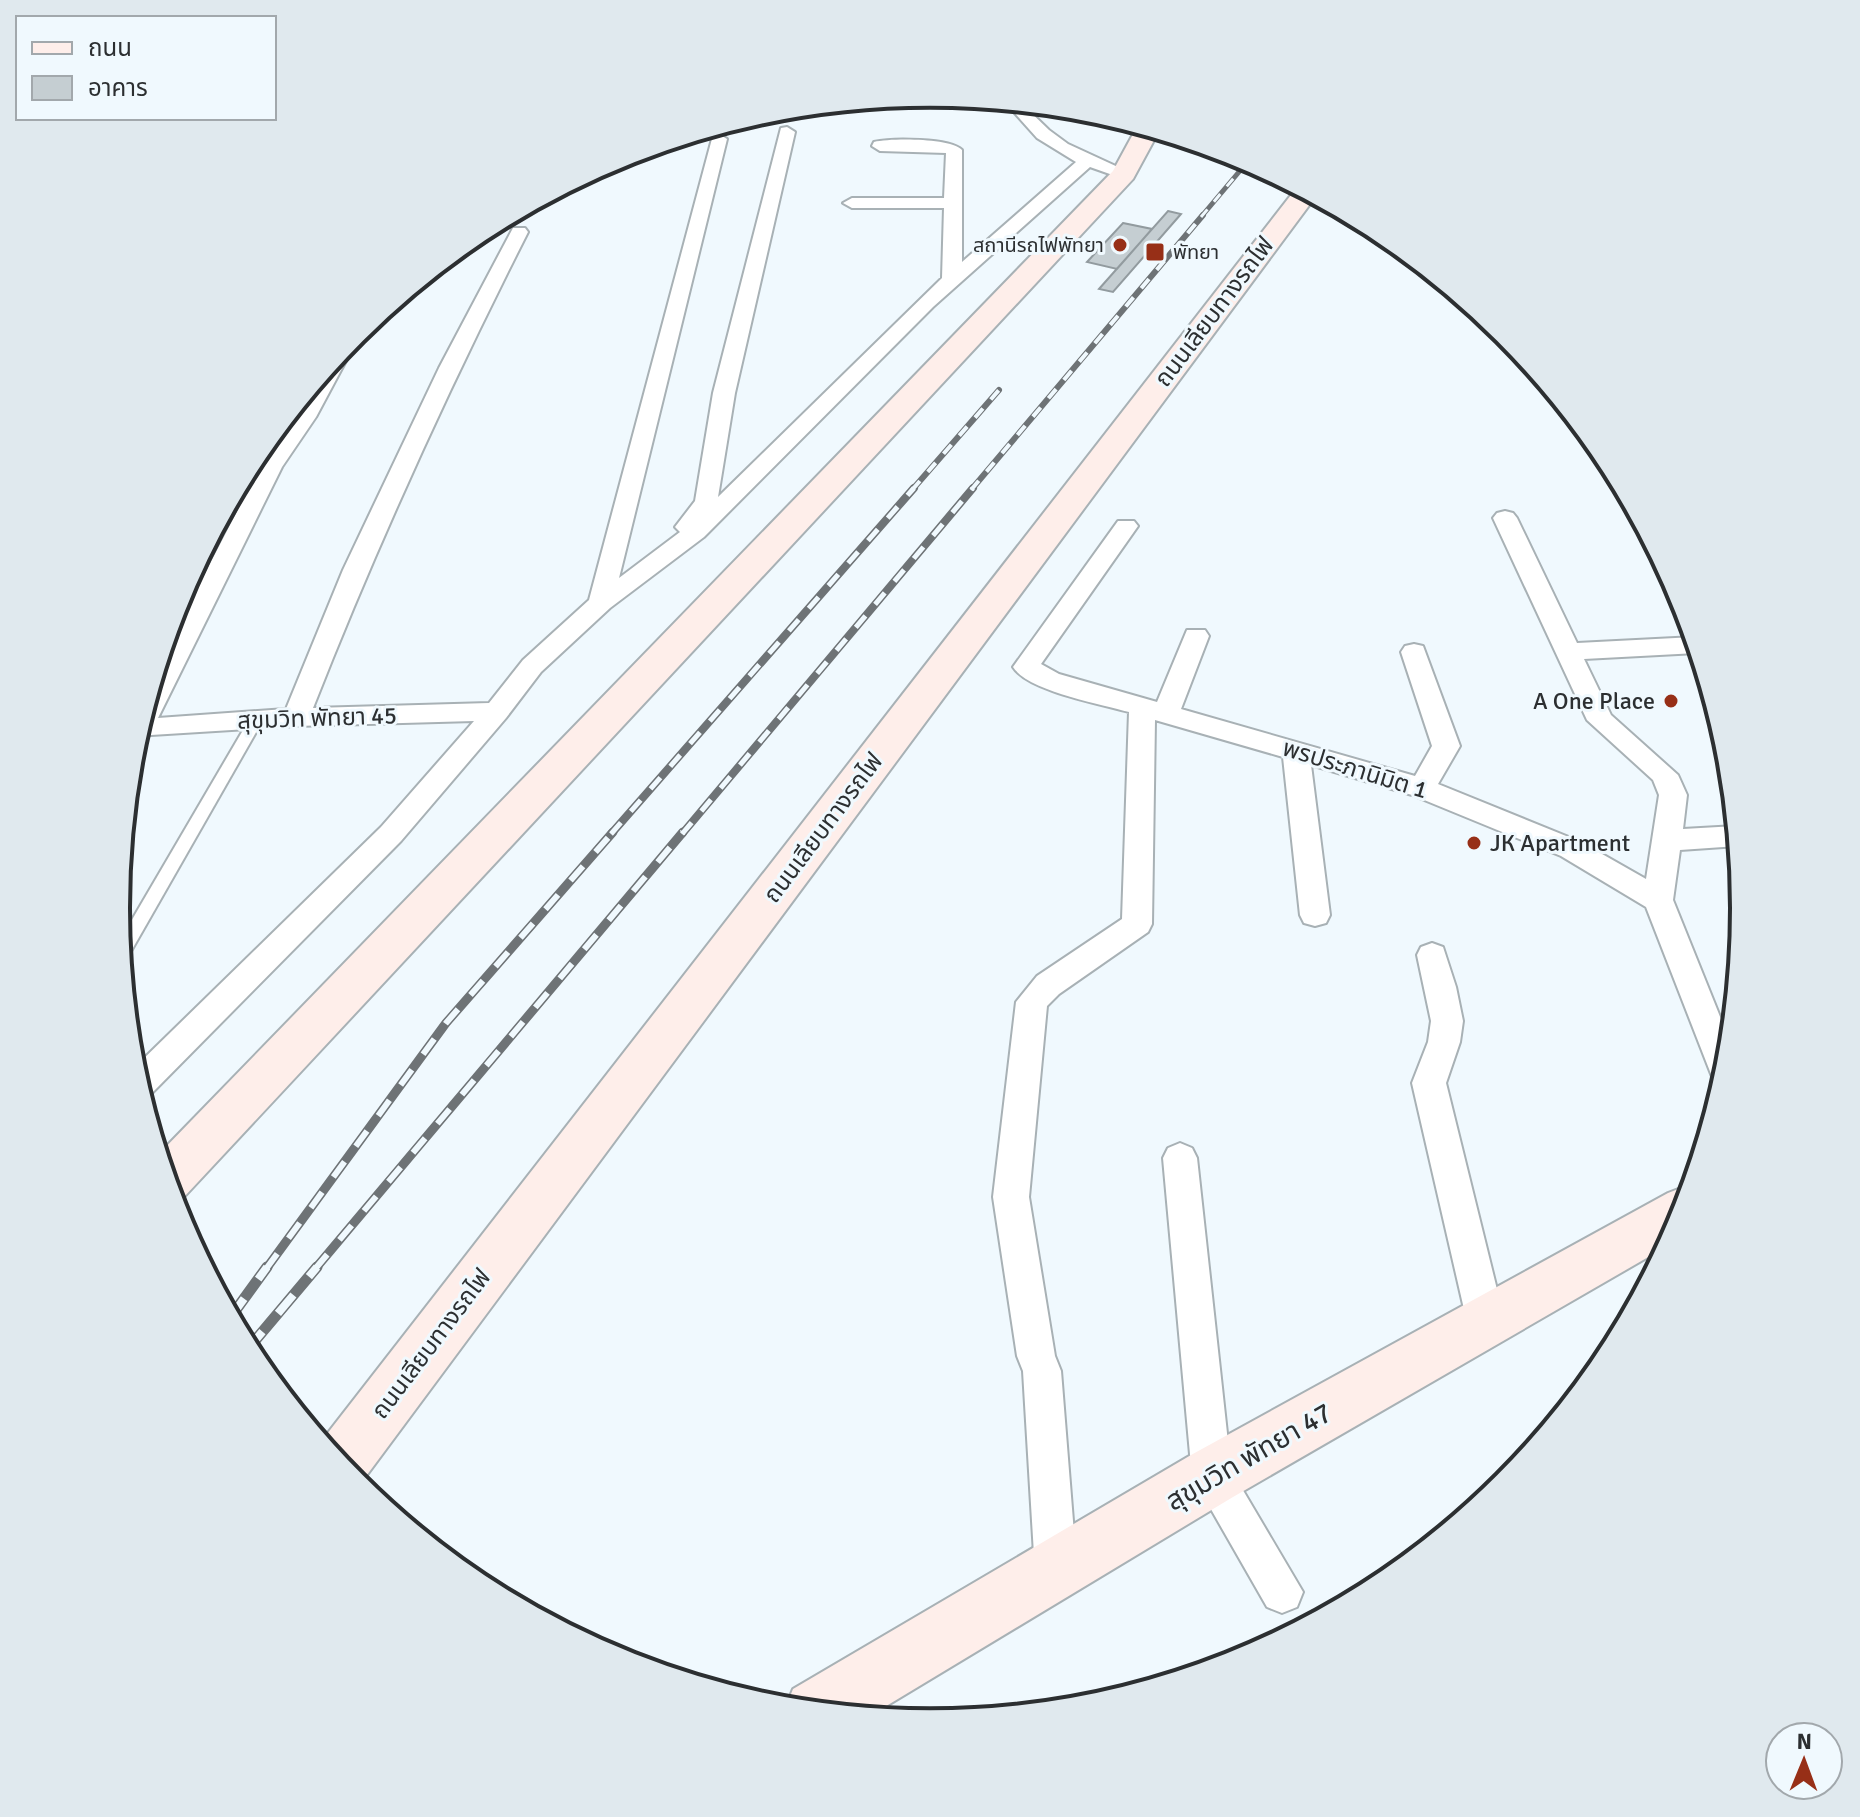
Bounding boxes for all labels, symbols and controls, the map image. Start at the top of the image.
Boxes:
legend [16,16,276,120]
text: ถนน [88,33,132,63]
text: อาคาร [88,73,148,103]
street label: ถนนเลียบทางรถไฟ [1148,231,1280,393]
place label: สถานีรถไฟพัทยา [973,233,1104,258]
marker: สถานีรถไฟพัทยา [1111,236,1129,254]
place label: พัทยา [1173,240,1219,265]
marker: พัทยา [1144,241,1166,263]
place label: A One Place [1533,686,1655,716]
marker: A One Place [1662,692,1680,710]
street label: สุขุมวิท พัทยา 45 [237,700,397,736]
street label: พรประภานิมิต 1 [1279,733,1431,805]
street label: ถนนเลียบทางรถไฟ [757,747,889,909]
place label: JK Apartment [1490,828,1630,858]
marker: JK Apartment [1465,834,1483,852]
street label: ถนนเลียบทางรถไฟ [365,1263,497,1425]
street label: สุขุมวิท พัทยา 47 [1160,1396,1338,1518]
north arrow [1764,1721,1844,1801]
text: N [1796,1728,1812,1755]

